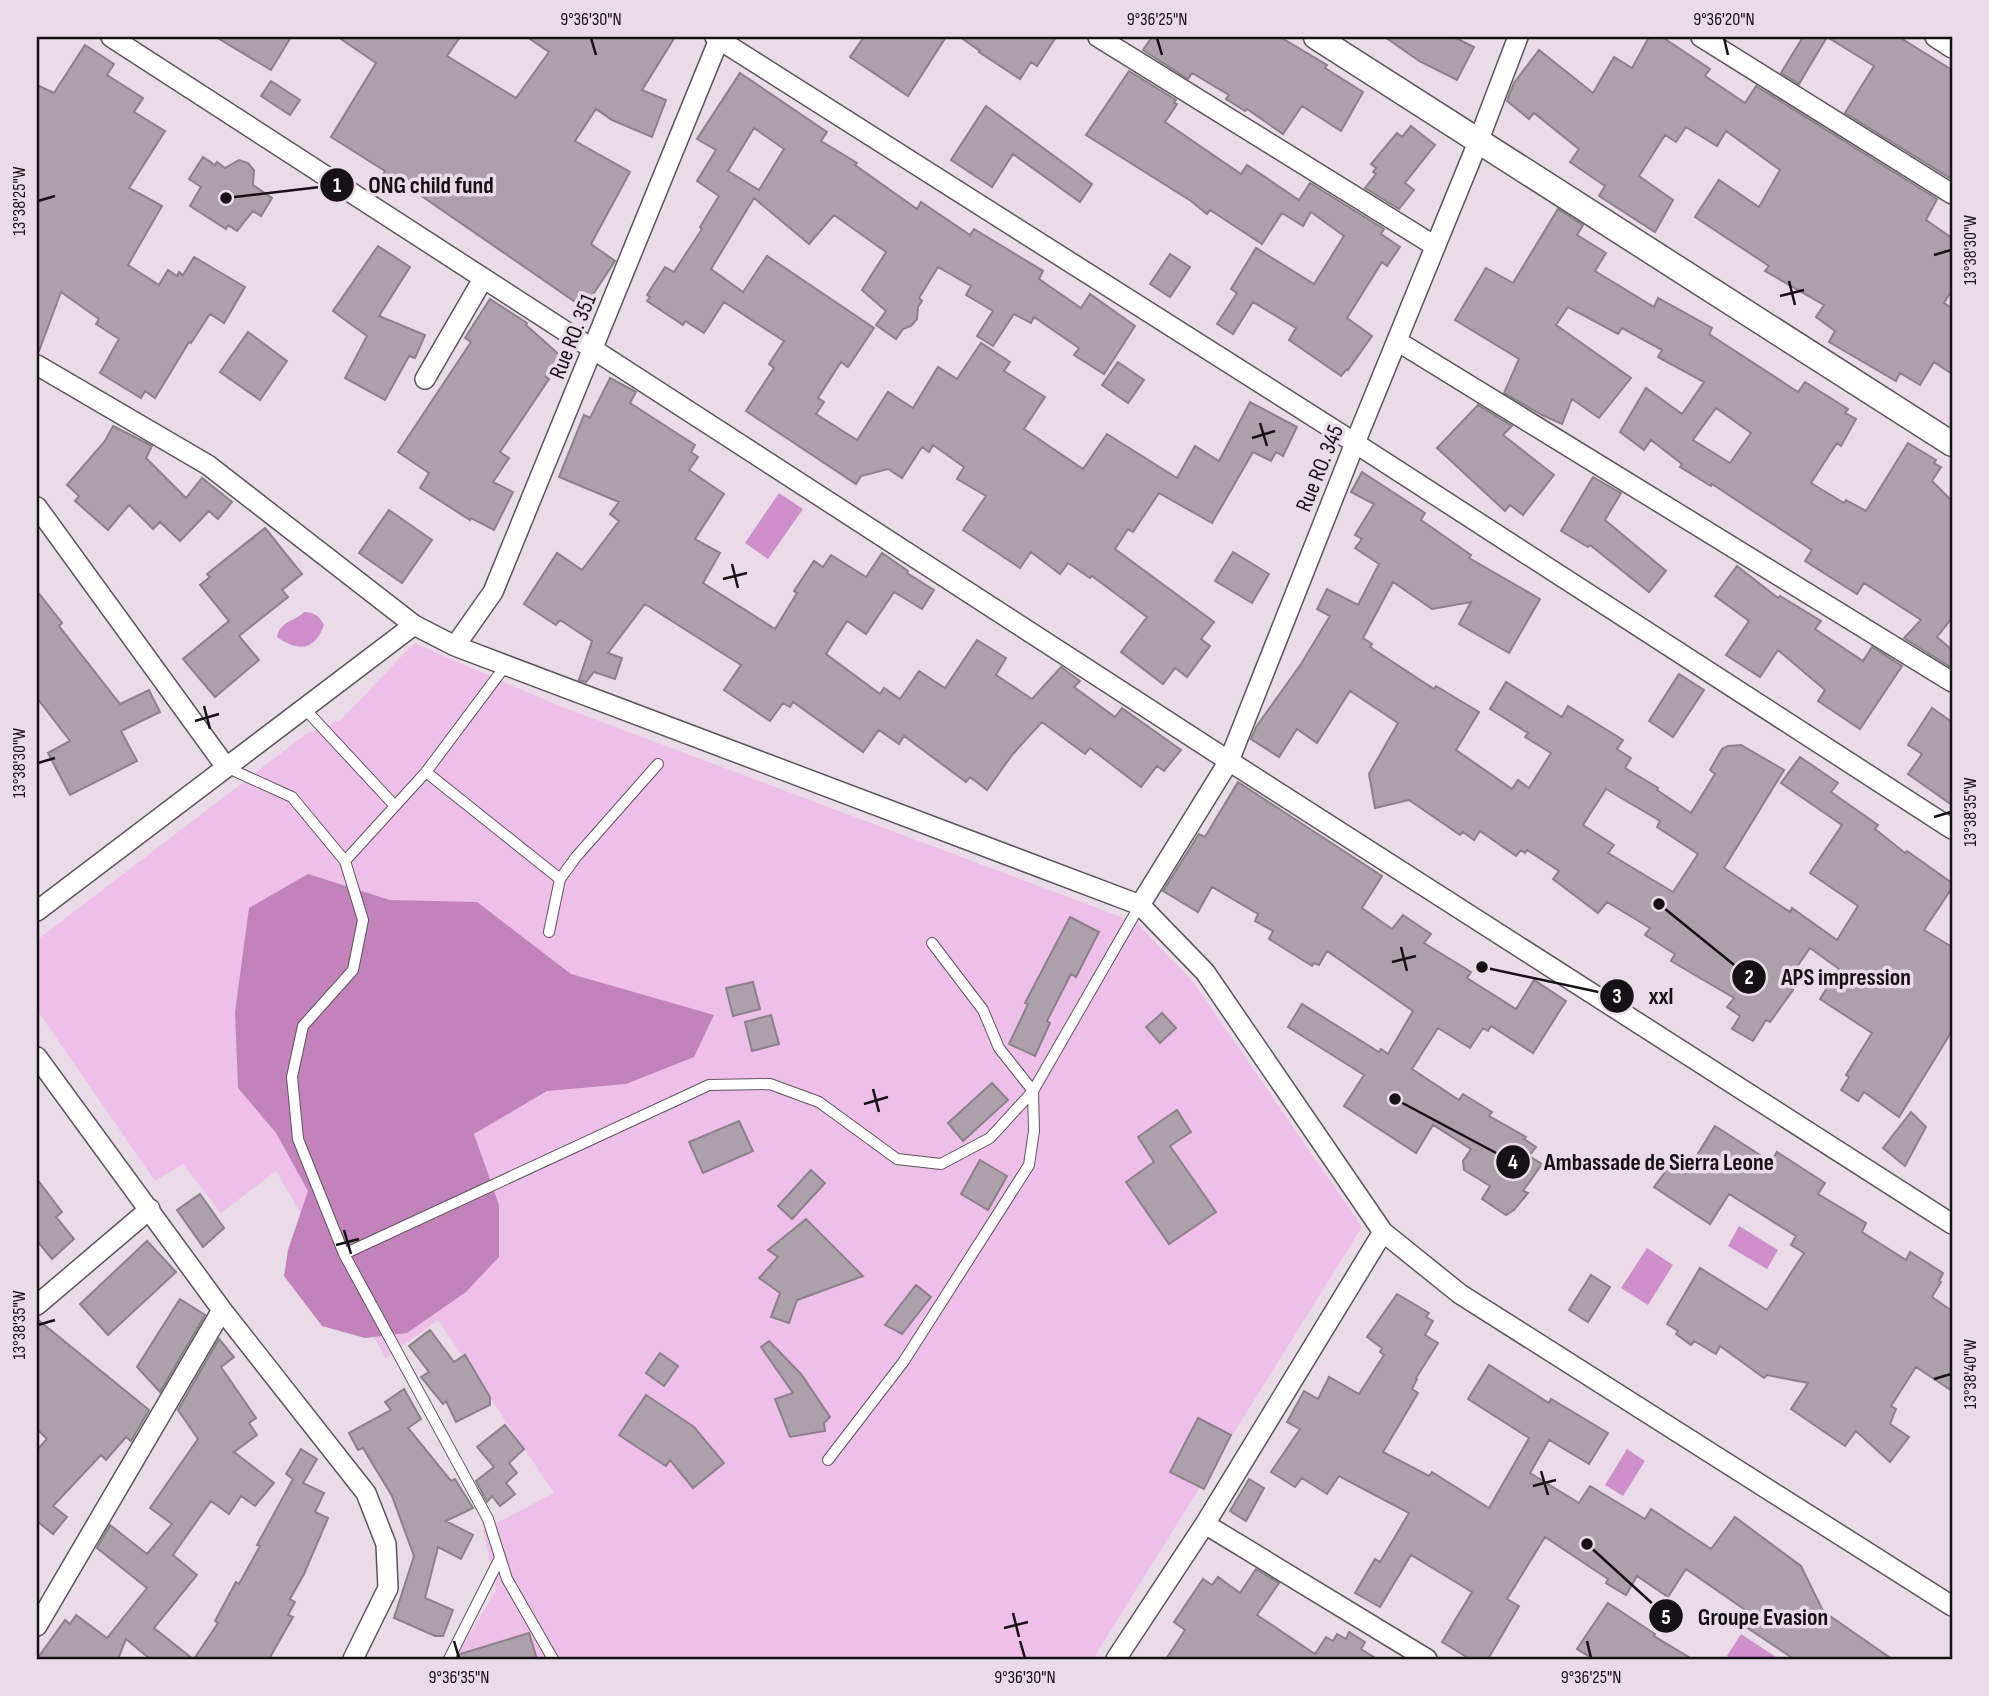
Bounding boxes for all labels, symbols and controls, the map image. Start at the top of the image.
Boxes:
text: 9°36'30"N [560,9,622,30]
text: 9°36'25"N [1127,9,1187,30]
text: 9°36'20"N [1693,9,1755,30]
callout: ONG child fund [319,162,508,207]
text: 13°38'25"W [9,166,30,235]
text: ONG child fund [368,171,494,200]
text: 1 [333,173,341,198]
text: 13°38'30"W [1960,215,1981,285]
street label: Rue RO. 351 [543,290,603,383]
street label: Rue RO. 345 [1290,421,1350,516]
text: 13°38'30"W [9,728,30,798]
text: 13°38'35"W [1960,777,1981,847]
callout: APS impression [1732,954,1925,999]
text: APS impression [1780,963,1911,992]
text: 2 [1744,965,1754,990]
callout: xxl [1600,973,1688,1018]
text: xxl [1649,982,1673,1011]
text: 3 [1612,984,1622,1009]
callout: Ambassade de Sierra Leone [1495,1139,1788,1184]
text: Ambassade de Sierra Leone [1543,1148,1774,1177]
text: 4 [1508,1150,1518,1175]
text: 13°38'35"W [9,1290,30,1360]
text: 13°38'40"W [1960,1339,1981,1409]
callout: Groupe Evasion [1649,1594,1842,1639]
text: Groupe Evasion [1698,1603,1828,1632]
text: 5 [1661,1605,1671,1630]
text: 9°36'35"N [429,1667,489,1688]
text: 9°36'30"N [994,1667,1056,1688]
text: 9°36'25"N [1561,1667,1621,1688]

